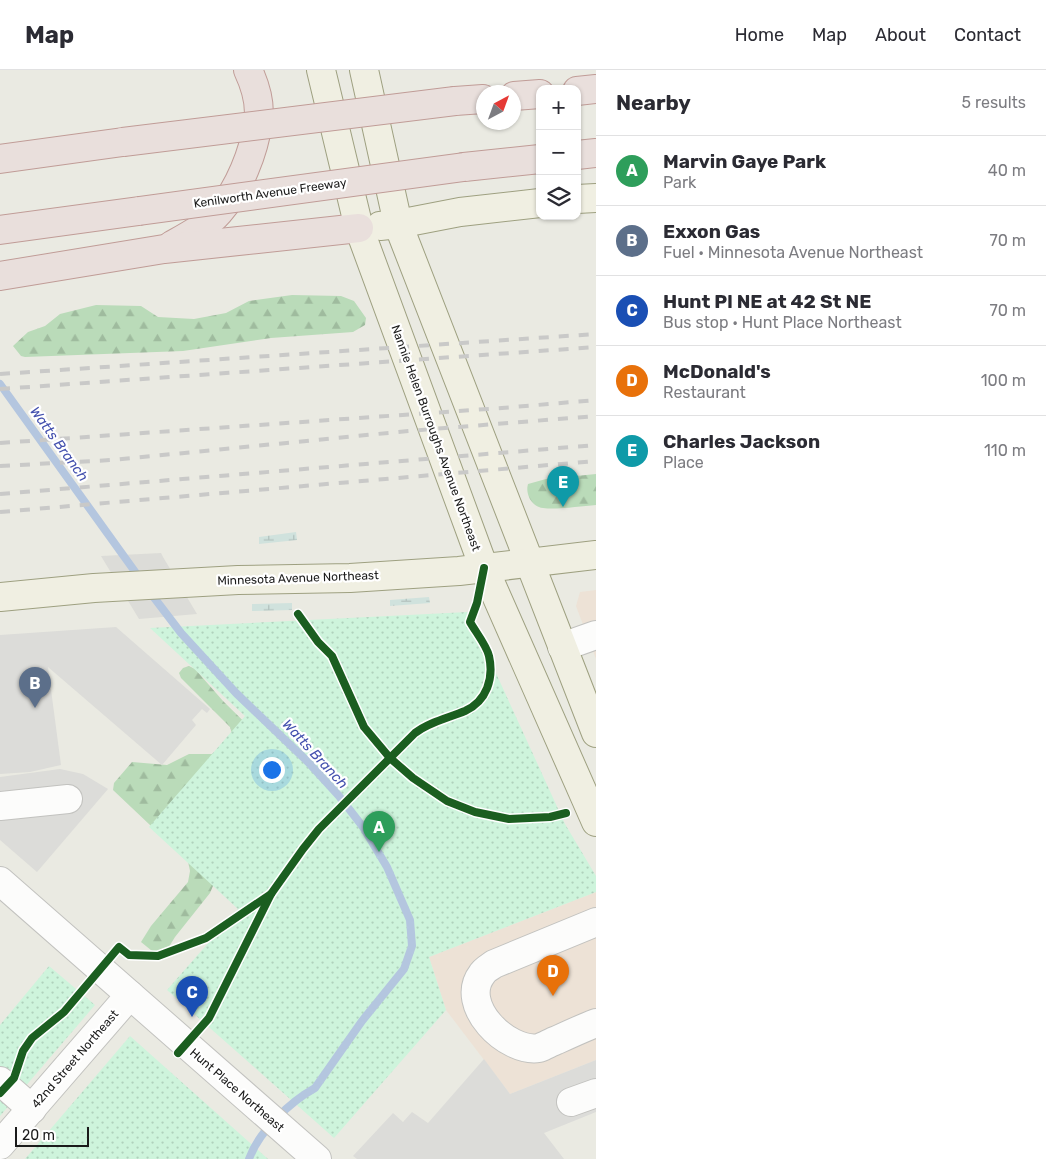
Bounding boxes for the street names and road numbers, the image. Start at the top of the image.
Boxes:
street label: Kenilworth Avenue Freeway [193,175,348,211]
street label: Nannie Helen Burroughs Avenue Northeast [388,323,484,553]
street label: Minnesota Avenue Northeast [217,568,379,588]
street label: 42nd Street Northeast [29,1007,122,1111]
street label: Hunt Place Northeast [187,1045,287,1135]

